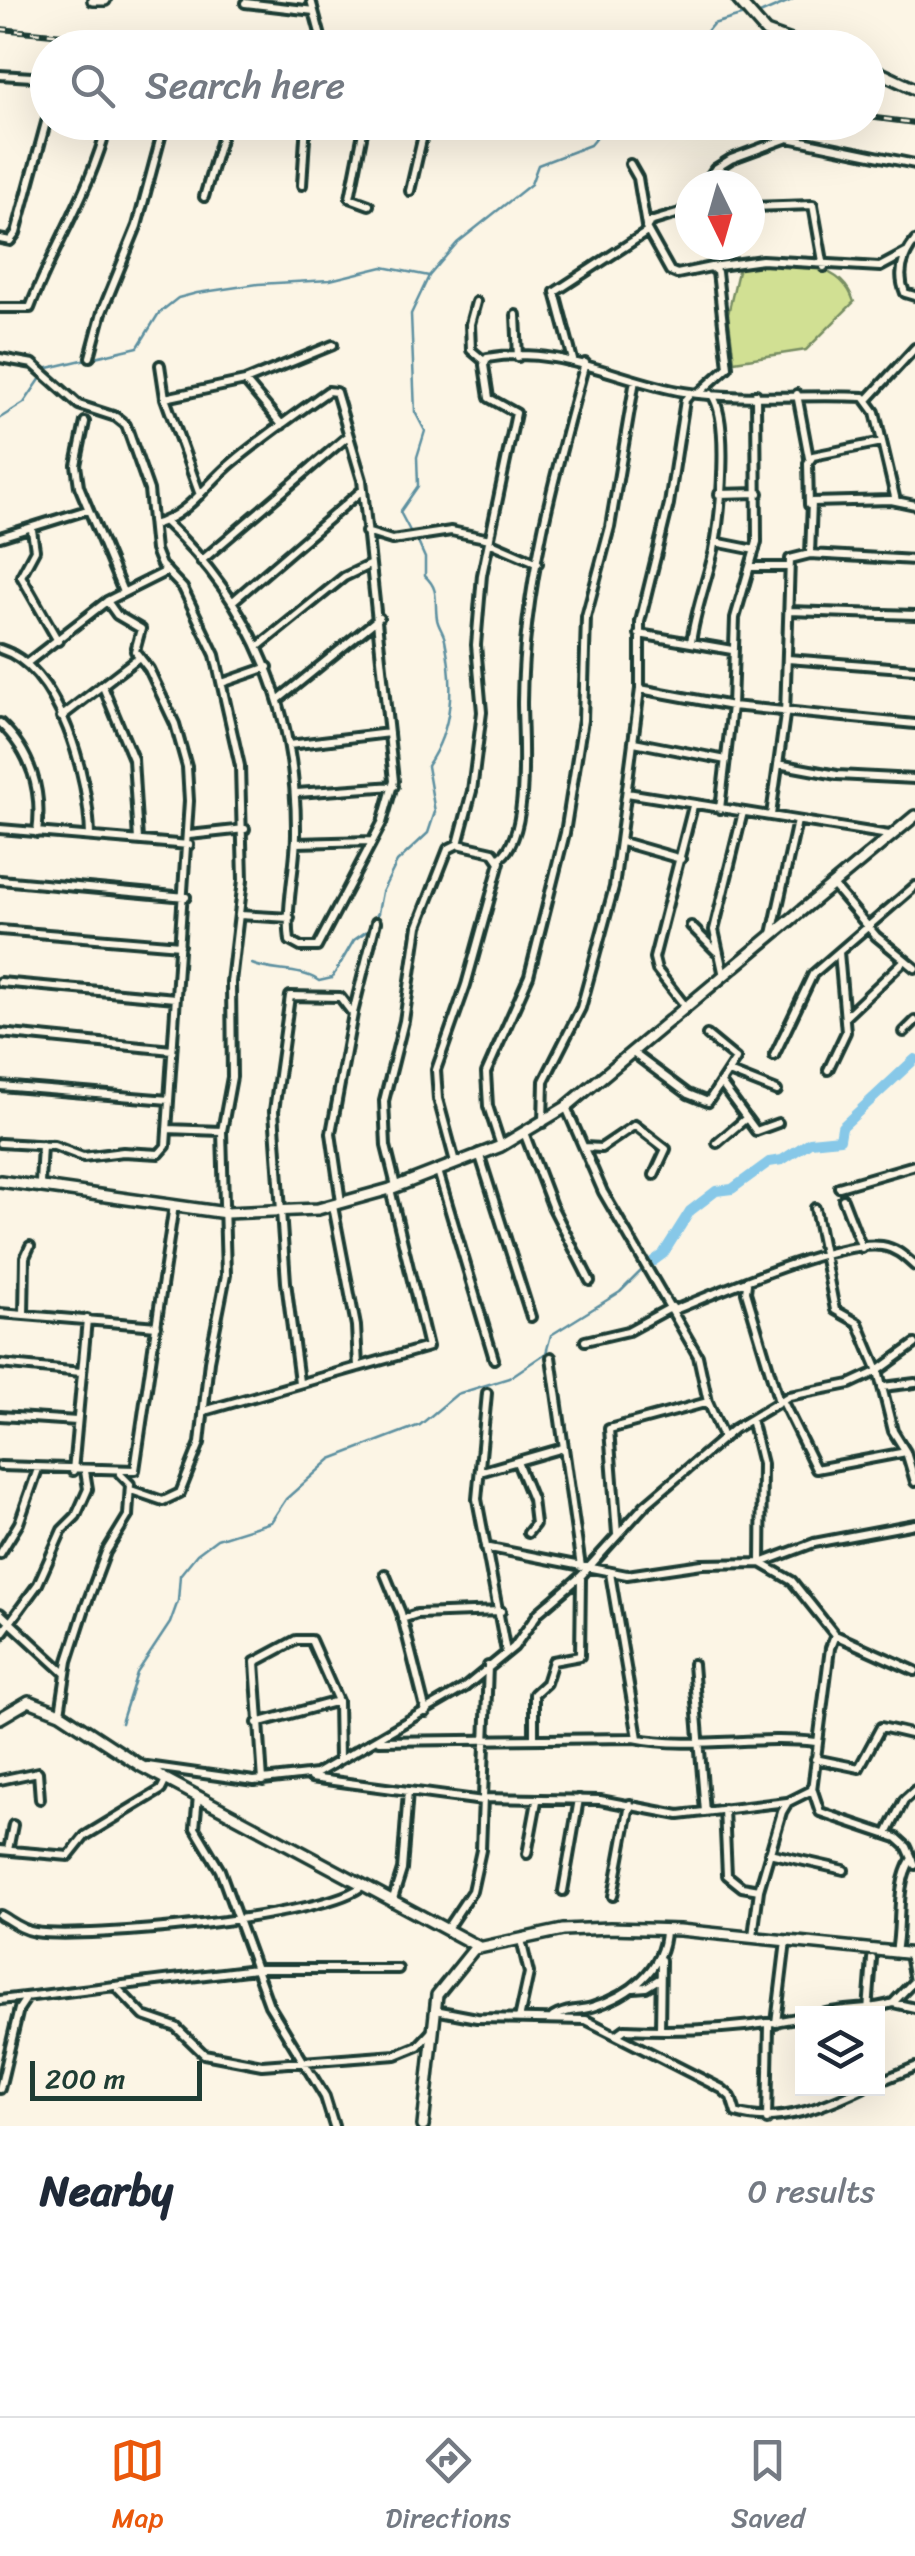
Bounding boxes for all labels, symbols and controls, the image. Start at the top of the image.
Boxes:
search box [30,30,885,140]
text: Search here [145,52,345,119]
icon: search [65,58,120,113]
north arrow [675,170,765,260]
map controls [795,2006,885,2096]
button: layers [795,2006,885,2096]
text: 200 m [45,2054,125,2103]
scale bar [30,2056,202,2100]
text: Nearby [40,2154,173,2228]
text: 0 results [747,2163,875,2220]
tab: Map [110,2433,165,2542]
tab: Directions [385,2433,511,2542]
tab: Saved [731,2433,805,2542]

